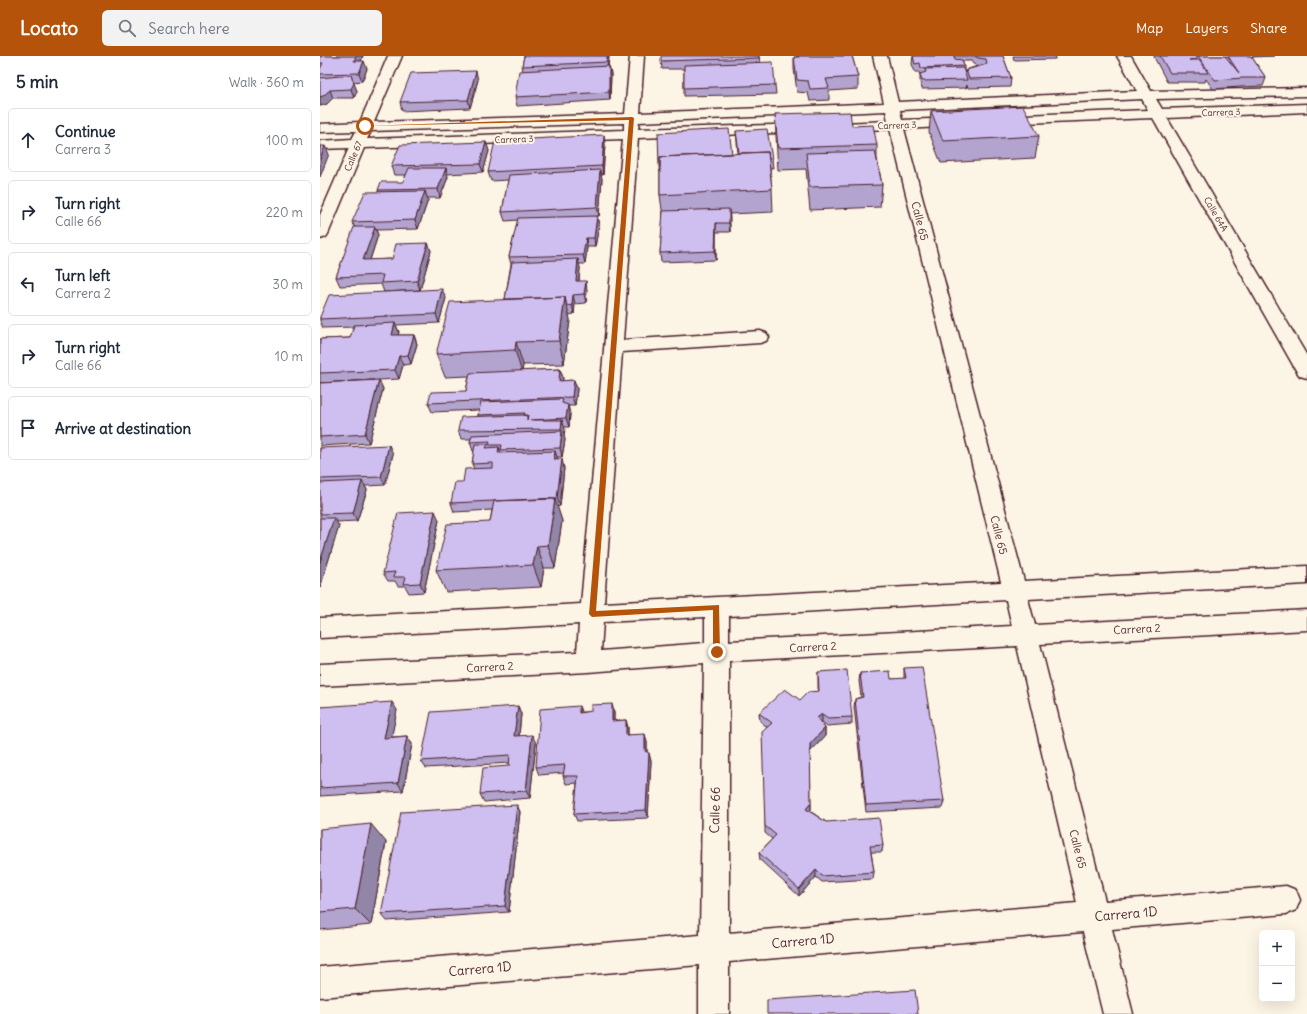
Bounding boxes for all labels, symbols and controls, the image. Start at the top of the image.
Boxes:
search box [102,10,382,46]
text: Locato [20,16,78,40]
icon: search [116,17,138,39]
text: Search here [148,19,230,38]
text: Map [1136,19,1163,37]
text: Layers [1185,19,1228,37]
text: Share [1250,19,1287,37]
text: 5 min [16,71,58,93]
text: Walk · 360 m [229,74,304,91]
street label: Carrera 3 [1201,106,1241,118]
route start [356,117,374,135]
street label: Carrera 3 [877,119,917,131]
text: Continue [55,122,116,141]
icon: ahead [17,129,39,151]
text: 100 m [266,132,303,149]
street label: Carrera 3 [494,133,534,145]
street label: Calle 67 [342,139,364,173]
text: Carrera 3 [55,141,111,158]
text: Turn right [55,194,120,213]
street label: Calle 64A [1202,195,1230,233]
street label: Calle 65 [908,200,932,242]
icon: right [17,201,39,223]
text: 220 m [266,204,303,221]
text: Calle 66 [55,213,102,230]
text: Turn left [55,266,110,285]
icon: left [17,273,39,295]
text: 30 m [273,276,303,293]
text: Carrera 2 [55,285,111,302]
text: Turn right [55,338,120,357]
icon: right [17,345,39,367]
text: 10 m [275,348,303,365]
text: Calle 66 [55,357,102,374]
icon: arrive [17,417,39,439]
text: Arrive at destination [55,419,191,438]
street label: Calle 65 [987,514,1011,556]
street label: Carrera 2 [1113,621,1161,637]
street label: Carrera 2 [789,639,837,655]
route end [708,643,726,661]
street label: Carrera 2 [466,659,514,675]
street label: Calle 66 [706,786,724,834]
street label: Calle 65 [1066,828,1090,870]
street label: Carrera 1D [1094,903,1158,925]
street label: Carrera 1D [771,930,835,952]
map controls [1259,930,1295,1002]
button: + [1259,930,1295,966]
street label: Carrera 1D [448,958,512,980]
button: − [1259,966,1295,1002]

